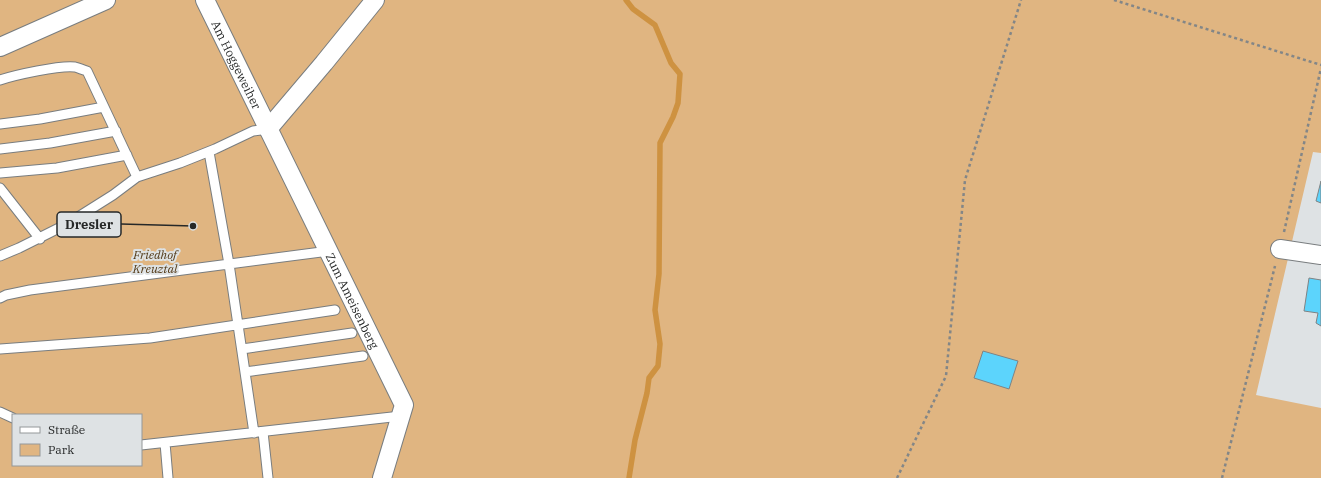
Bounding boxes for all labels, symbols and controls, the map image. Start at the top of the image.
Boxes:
street label: Am Hoggeweiher [209,18,265,112]
callout: Dresler [57,212,121,237]
text: Dresler [65,216,114,233]
park label: Friedhof Kreuztal [132,247,179,276]
street label: Zum Ameisenberg [323,250,383,351]
legend [12,414,142,466]
text: Straße [48,422,85,437]
text: Park [48,442,74,457]

